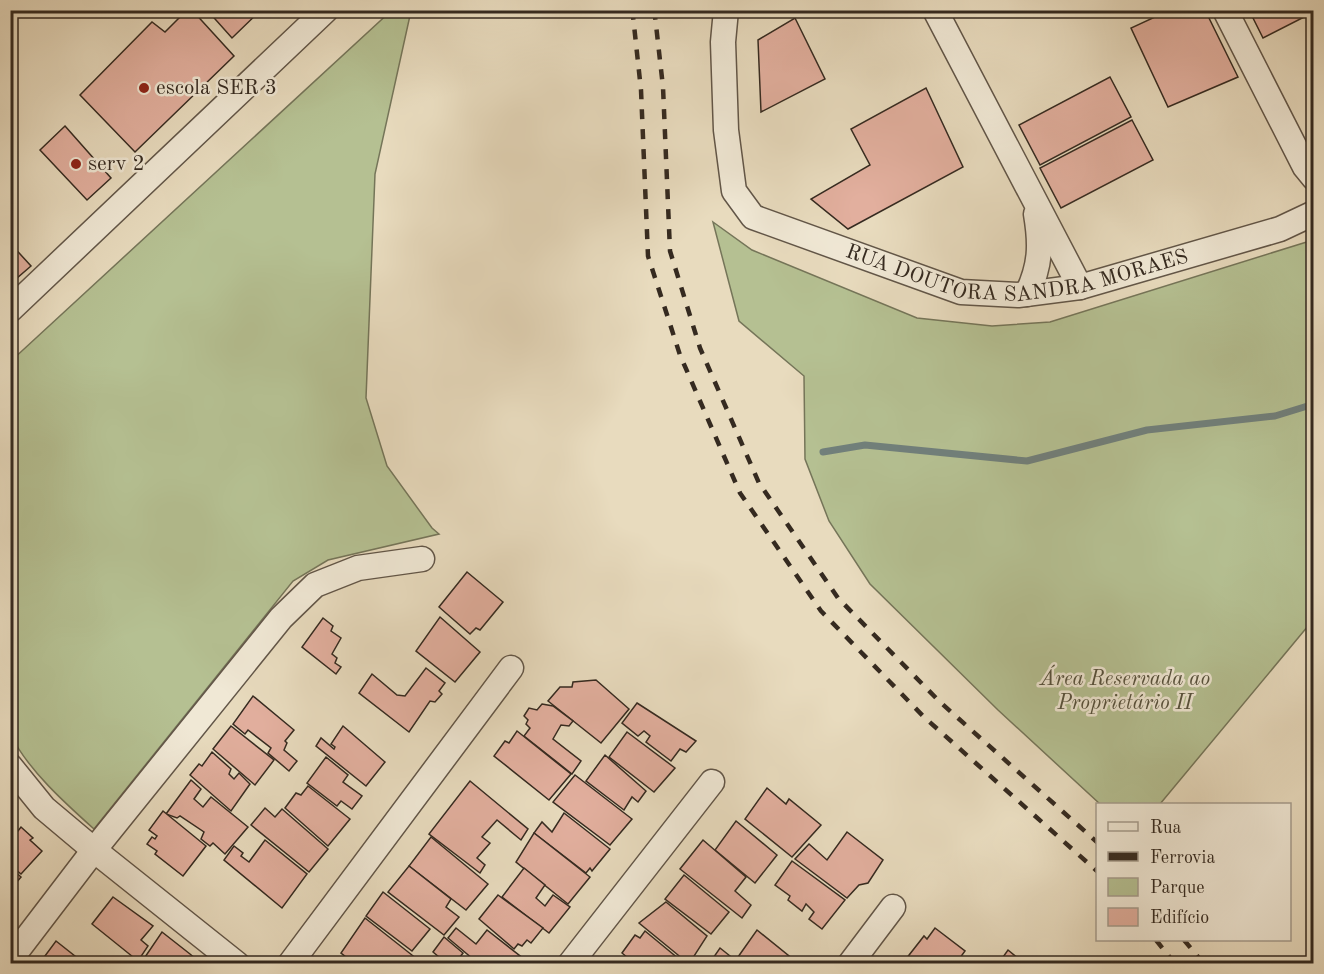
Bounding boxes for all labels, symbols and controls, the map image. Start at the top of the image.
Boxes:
place label: escola SER 3 [156,78,277,99]
marker: escola SER 3 [137,81,151,95]
place label: serv 2 [88,154,145,175]
marker: serv 2 [69,157,83,171]
street label: RUA DOUTORA SANDRA MORAES [841,234,1195,266]
text: RUA DOUTORA SANDRA MORAES [843,241,1190,306]
park label: Área Reservada ao Proprietário II [1039,664,1210,714]
legend [1096,803,1291,941]
text: Rua [1150,819,1181,837]
text: Ferrovia [1150,849,1215,867]
text: Parque [1150,879,1205,897]
text: Edifício [1150,909,1209,927]

